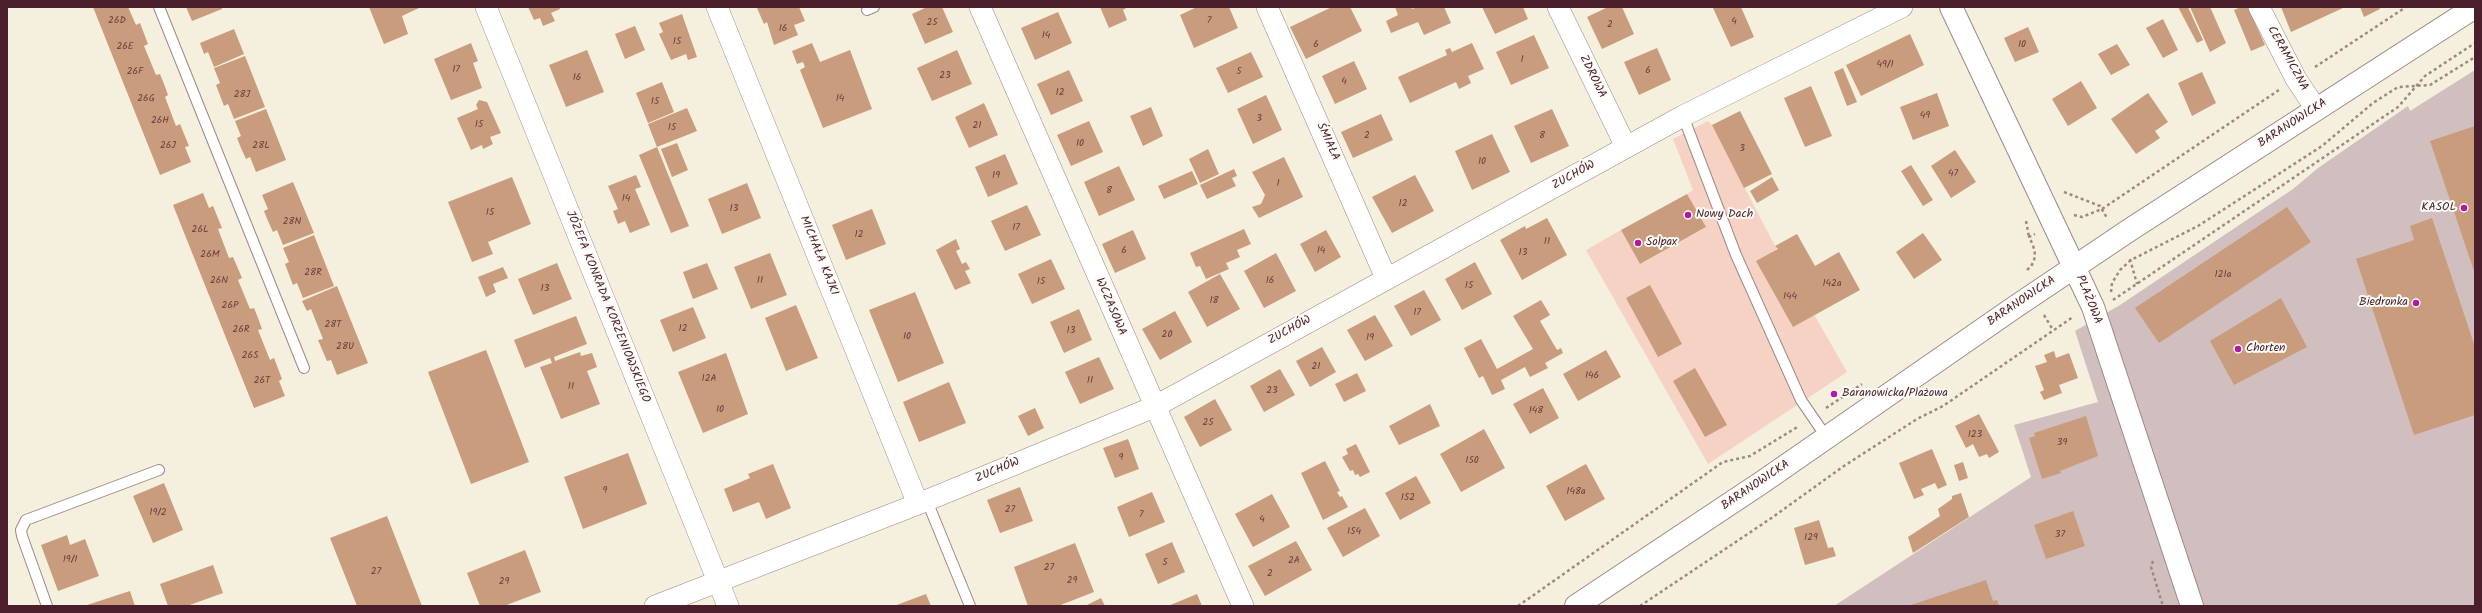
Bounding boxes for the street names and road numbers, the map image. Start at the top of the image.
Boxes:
street label: CERAMICZNA [2263,24,2311,94]
street label: ZDROWA [1575,53,1609,101]
street label: BARANOWICKA [2256,96,2330,152]
street label: ŚMIAŁA [1312,121,1342,163]
street label: ZUCHÓW [1550,158,1598,194]
street label: JÓZEFA KONRADA KORZENIOWSKIEGO [562,209,652,405]
street label: MICHAŁA KAJKI [795,214,841,298]
street label: PLAŻOWA [2072,273,2104,327]
street label: BARANOWICKA [1985,274,2059,330]
street label: WCZASOWA [1091,276,1129,338]
street label: ZUCHÓW [1266,313,1314,349]
street label: ZUCHÓW [974,455,1022,487]
street label: BARANOWICKA [1719,458,1793,514]

